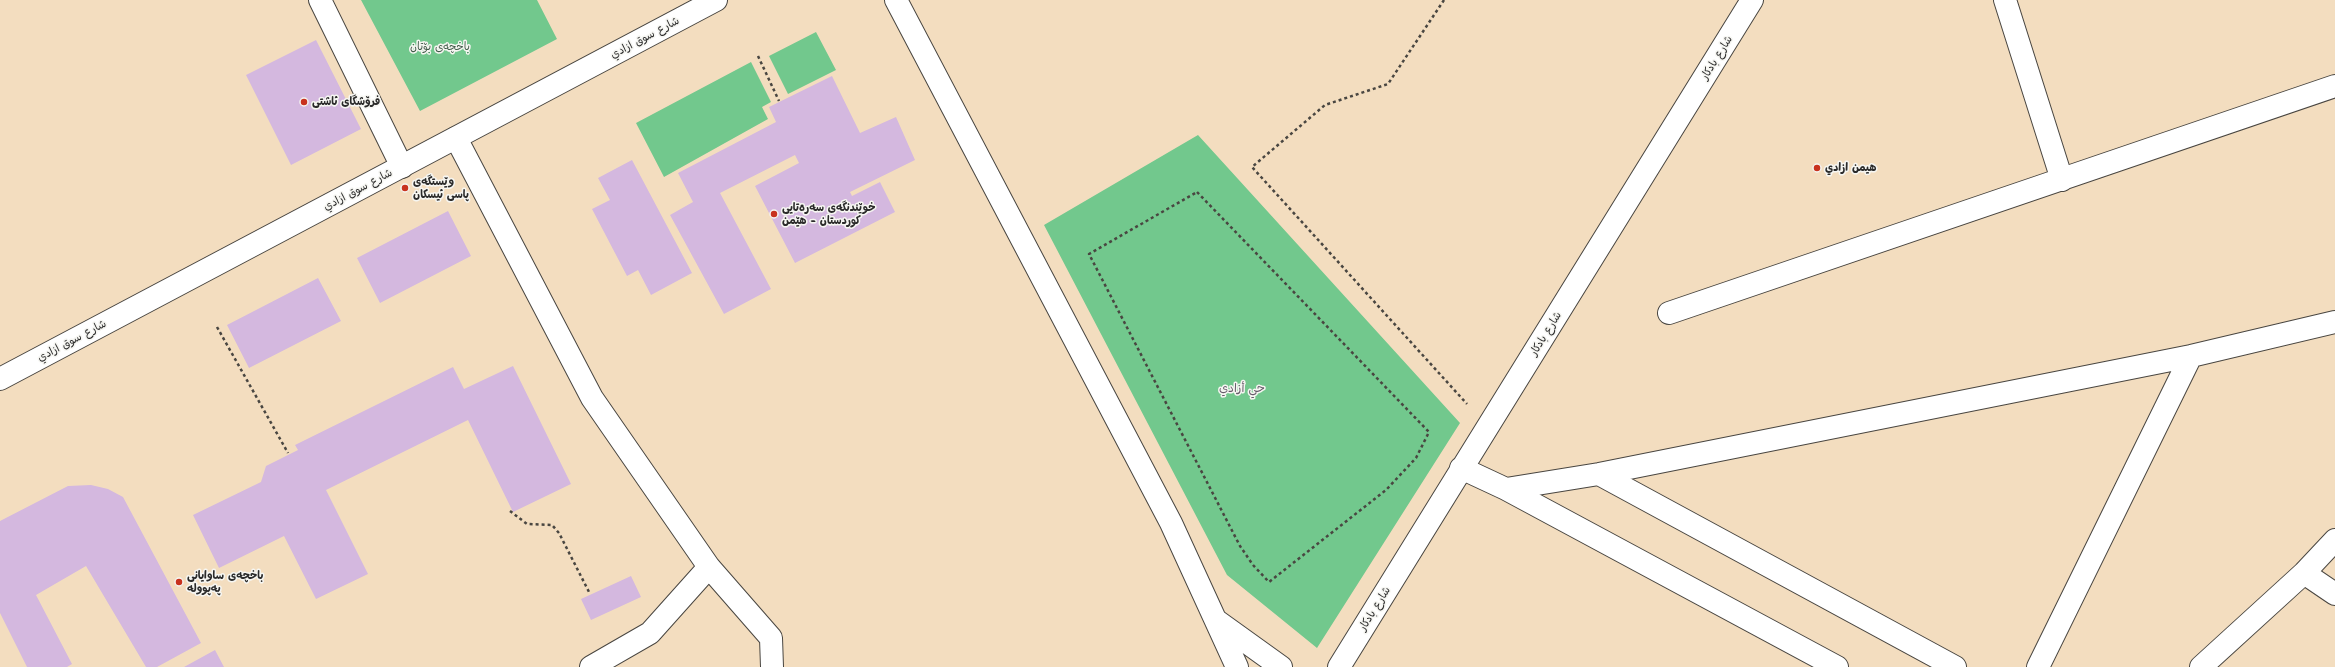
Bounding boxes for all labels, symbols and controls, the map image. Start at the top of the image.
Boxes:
street label: شارع سوق ازادي [608,14,682,62]
street label: شارع بادكار [1698,34,1736,82]
park label: باخچەی بۆتان [410,40,470,54]
place label: فرۆشگای ئاشتی [312,95,380,109]
marker: فرۆشگای ئاشتی [299,97,309,107]
place label: هيمن ازادي [1825,161,1876,175]
marker: هيمن ازادي [1812,163,1822,173]
street label: شارع سوق ازادي [321,166,395,214]
place label: وێستگەی پاسی ئیسکان [413,175,469,201]
marker: وێستگەی پاسی ئیسکان [400,183,410,193]
place label: خوێندنگەی سەرەتایی کوردستان - هێمن [782,201,875,227]
marker: خوێندنگەی سەرەتایی کوردستان - هێمن [769,209,779,219]
street label: شارع بادكار [1527,310,1565,358]
street label: شارع سوق ازادي [35,317,109,365]
district label: حي أزادي [1219,382,1265,396]
place label: باخچەی ساوایانی پەپوولە [187,569,263,595]
marker: باخچەی ساوایانی پەپوولە [174,577,184,587]
street label: شارع بادكار [1356,585,1394,633]

